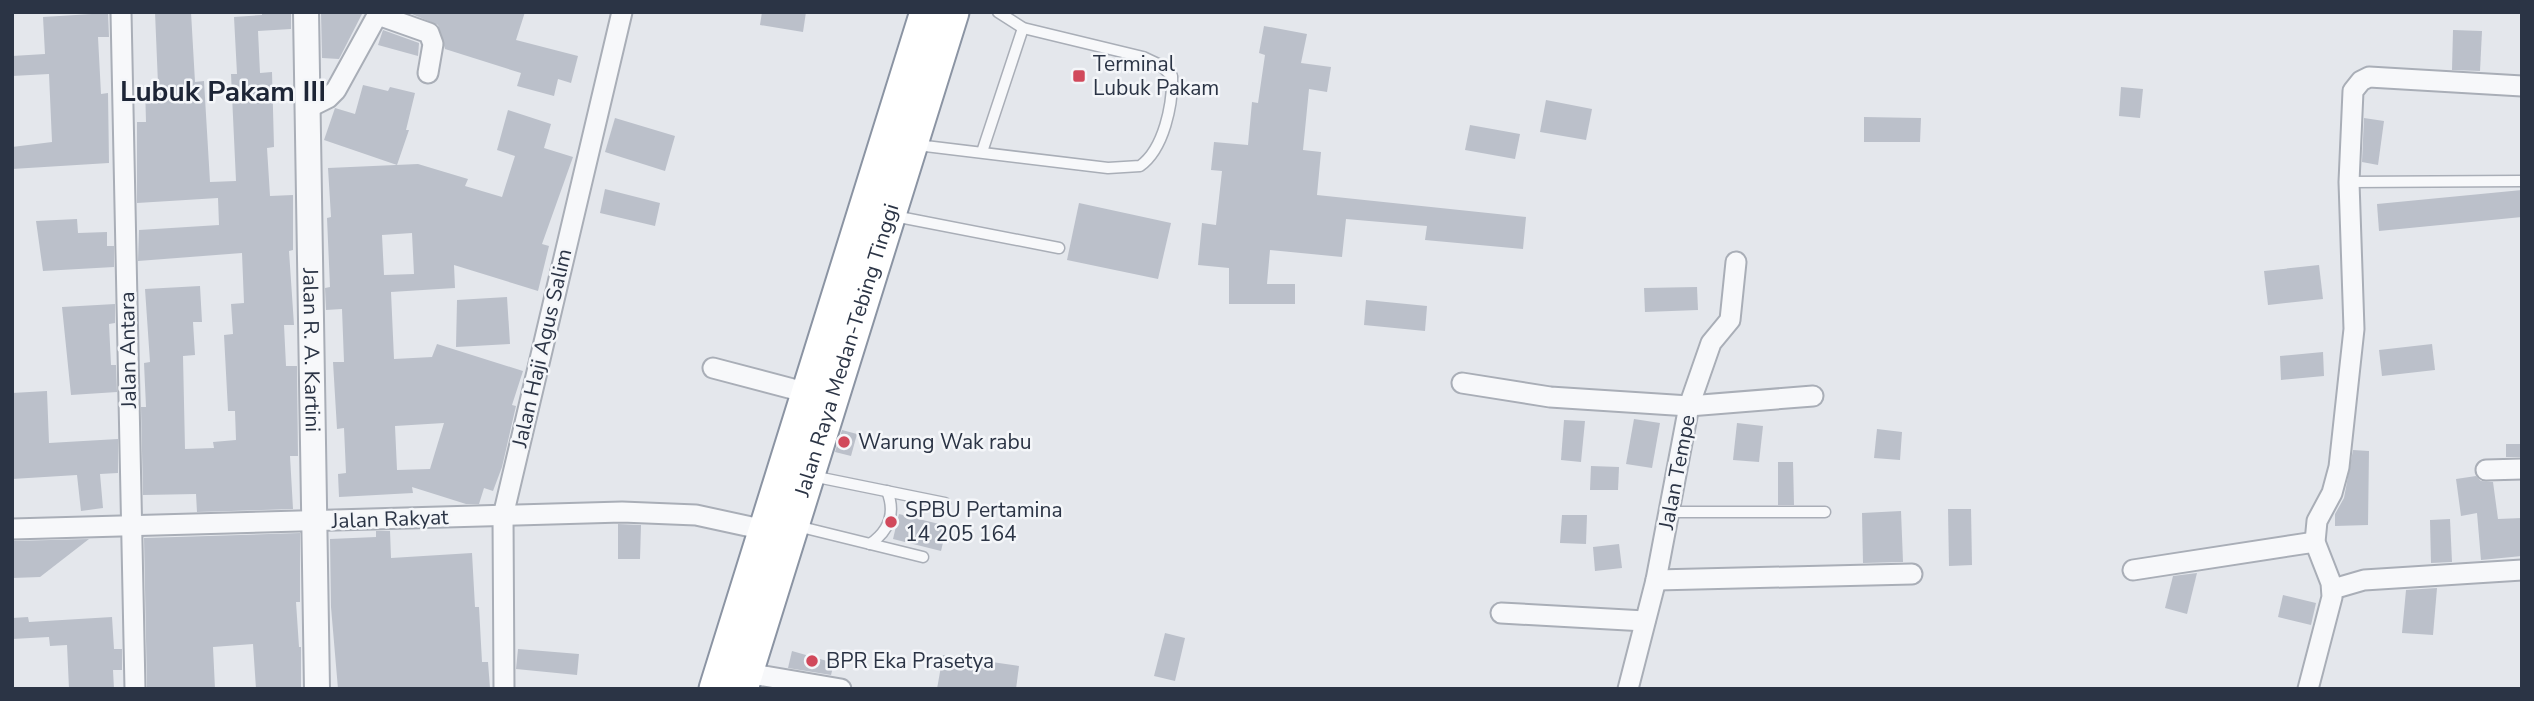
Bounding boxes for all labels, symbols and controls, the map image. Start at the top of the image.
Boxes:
place label: Terminal Lubuk Pakam [1093,50,1219,102]
marker: Terminal Lubuk Pakam [1071,68,1087,84]
district label: Lubuk Pakam III [120,73,326,111]
street label: Jalan Raya Medan-Tebing Tinggi [788,200,905,501]
street label: Jalan Haji Agus Salim [505,246,578,451]
street label: Jalan R. A. Kartini [296,267,327,432]
street label: Jalan Antara [113,291,143,410]
street label: Jalan Tempe [1652,412,1702,533]
place label: Warung Wak rabu [858,428,1032,456]
marker: Warung Wak rabu [836,434,852,450]
place label: SPBU Pertamina 14 205 164 [905,496,1063,548]
street label: Jalan Rakyat [330,503,450,535]
marker: SPBU Pertamina 14 205 164 [883,514,899,530]
place label: BPR Eka Prasetya [826,647,994,675]
marker: BPR Eka Prasetya [804,653,820,669]

